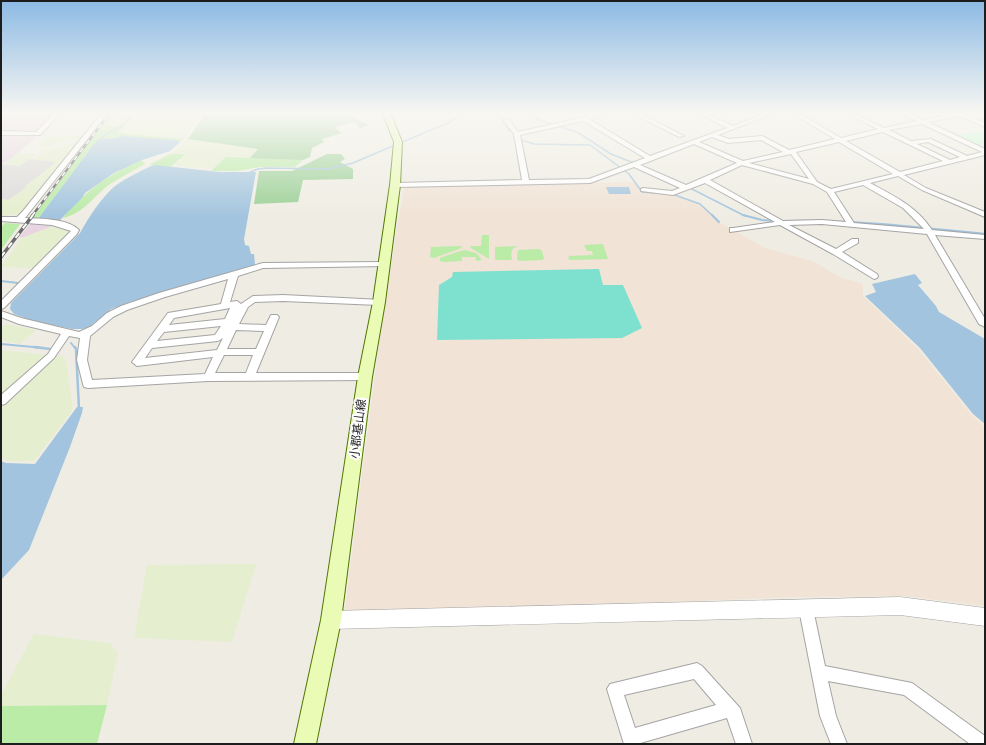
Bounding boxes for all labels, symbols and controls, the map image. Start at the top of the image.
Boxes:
street label: 小郡基山線 [346,398,368,460]

